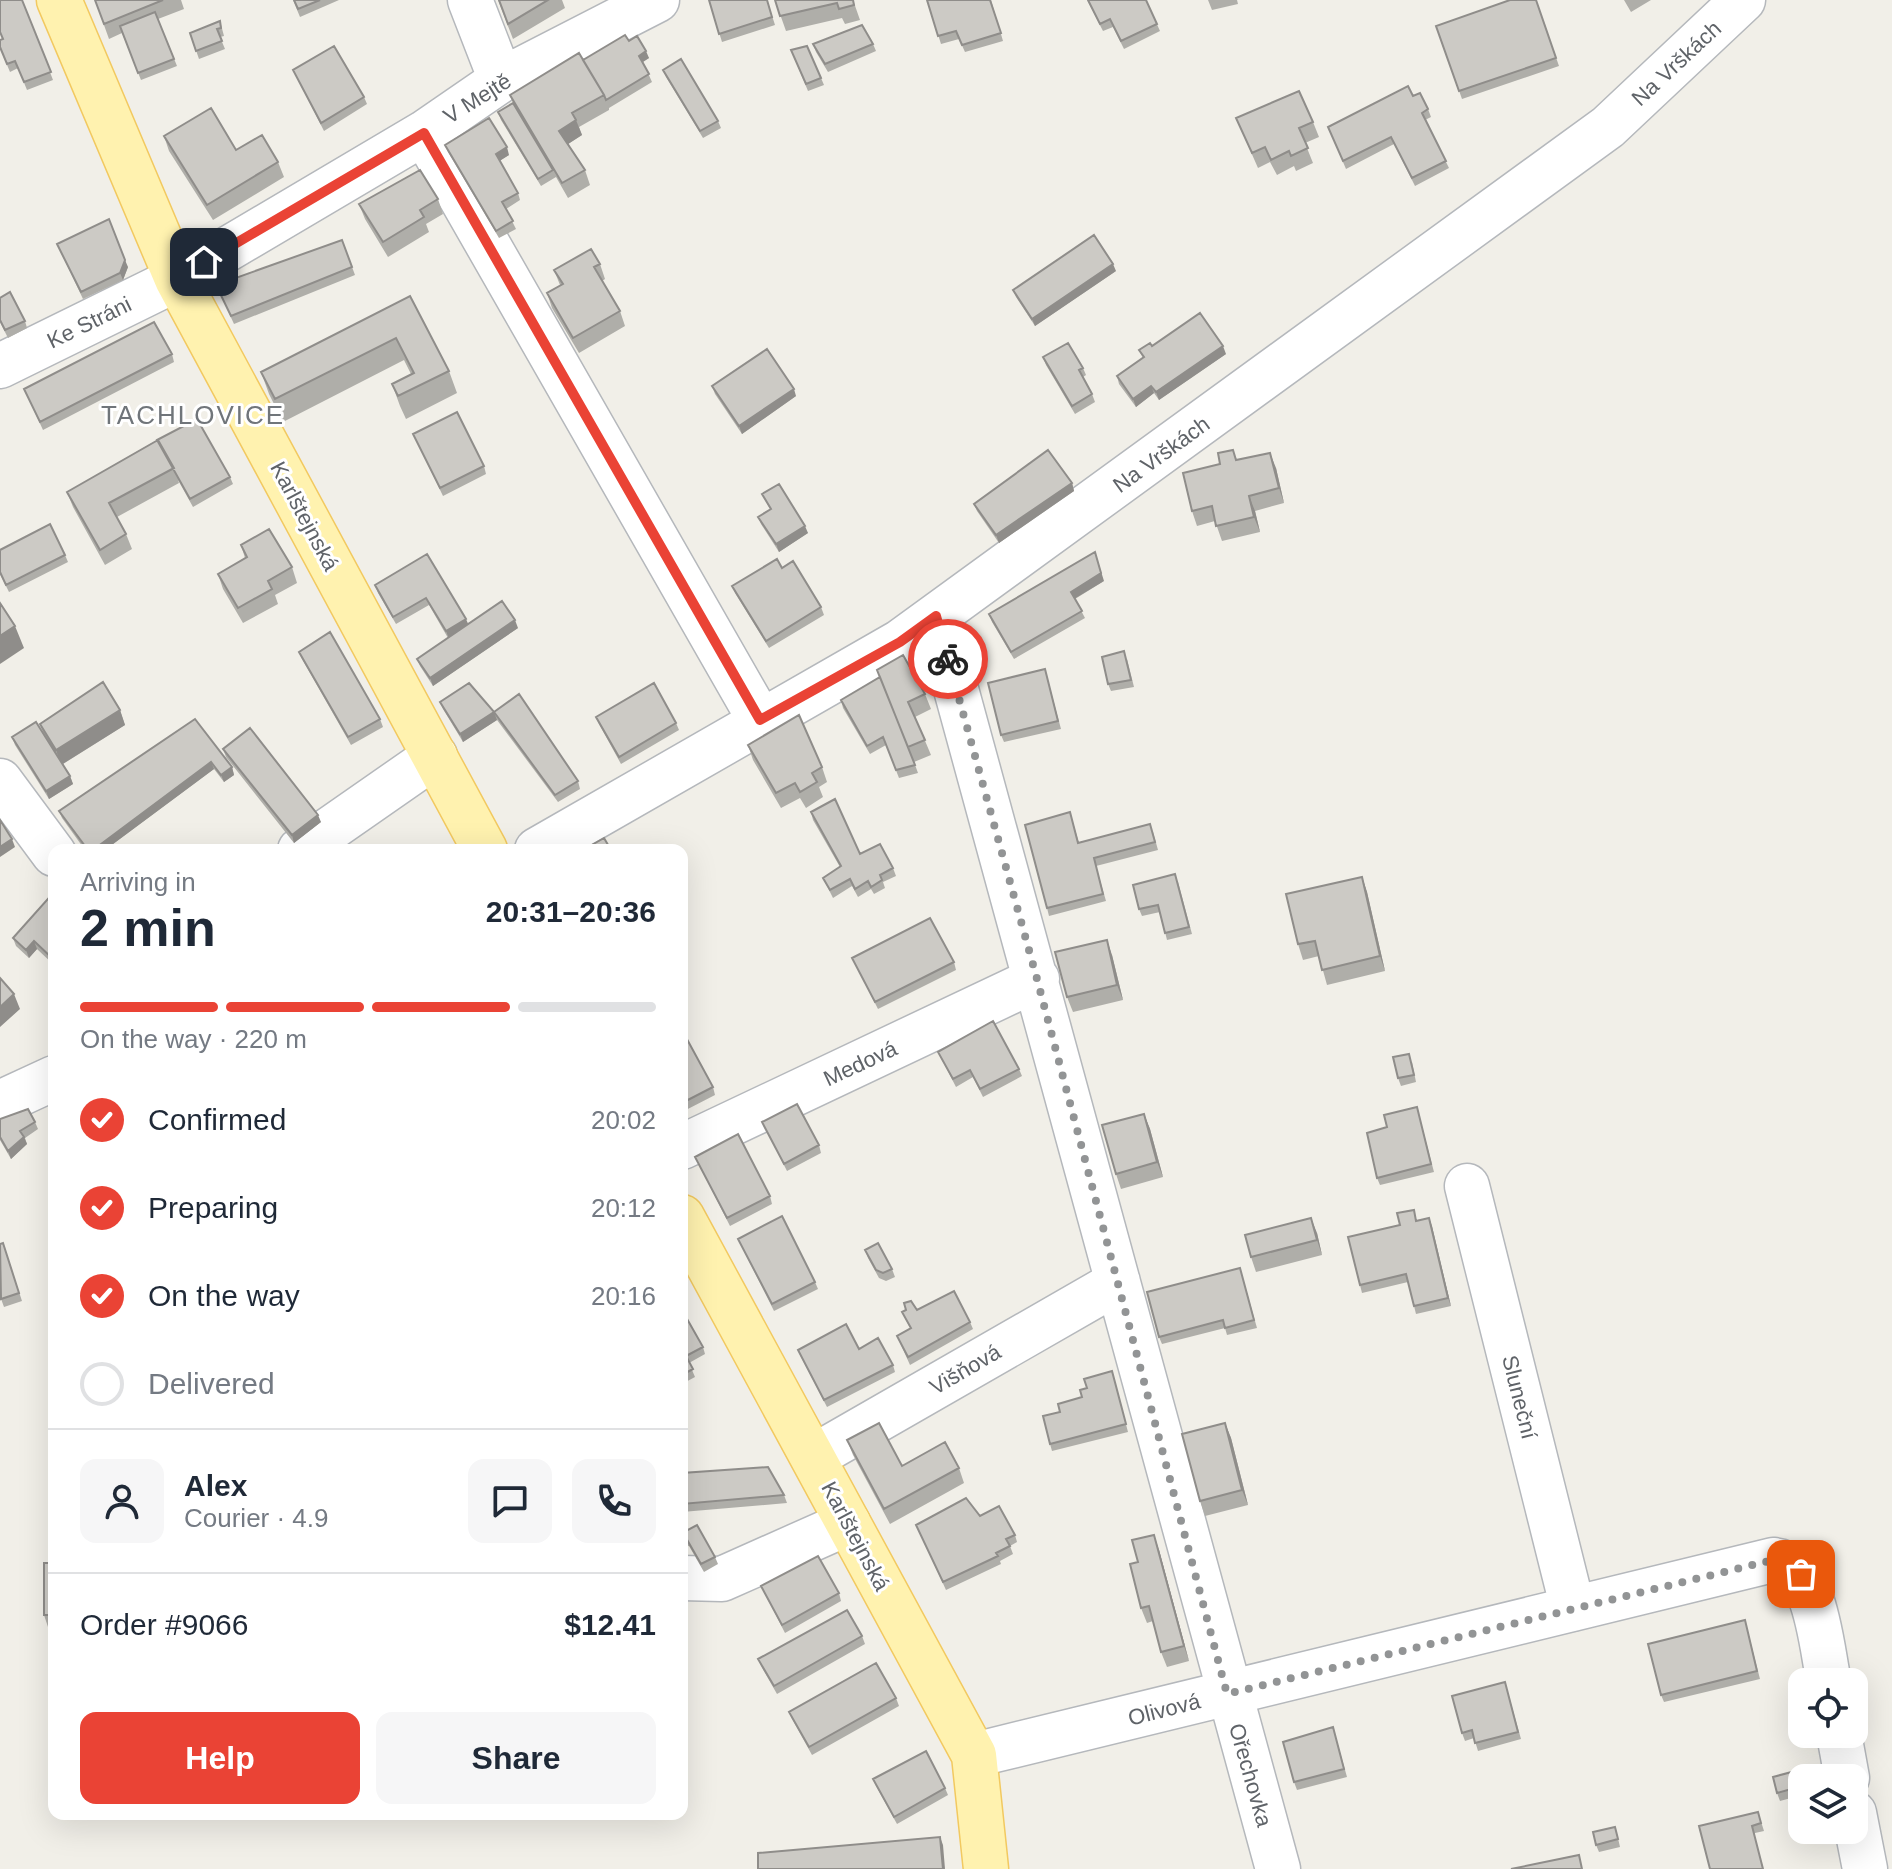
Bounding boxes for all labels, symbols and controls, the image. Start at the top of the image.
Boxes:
street label: Na Vrškách [1627,16,1726,111]
street label: V Mejtě [439,68,516,129]
pin [170,228,238,296]
icon: home [182,240,226,284]
street label: Ke Stráni [43,291,135,354]
district label: TACHLOVICE [101,400,285,430]
street label: Na Vrškách [1108,411,1214,498]
street label: Karlštejnská [265,457,344,576]
courier [908,619,988,699]
icon: bike [926,637,970,681]
text: Arriving in [80,867,196,897]
text: 20:31–20:36 [486,895,656,928]
text: 2 min [80,899,216,957]
text: On the way · 220 m [80,1024,307,1054]
street label: Medová [819,1035,902,1091]
icon: check [80,1098,124,1142]
text: Confirmed [148,1103,286,1136]
text: 20:02 [591,1105,656,1135]
icon: check [80,1186,124,1230]
text: Preparing [148,1191,278,1224]
text: 20:12 [591,1193,656,1223]
icon: check [80,1274,124,1318]
text: On the way [148,1279,300,1312]
text: 20:16 [591,1281,656,1311]
street label: Višňová [925,1339,1006,1400]
street label: Sluneční [1497,1353,1542,1442]
text: Delivered [148,1367,275,1400]
button: person [80,1459,164,1543]
button: chat [468,1459,552,1543]
button: phone [572,1459,656,1543]
text: Alex [184,1469,247,1502]
street label: Karlštejnská [816,1477,895,1596]
text: Courier · 4.9 [184,1503,329,1533]
pin [1767,1540,1835,1608]
icon: bag [1779,1552,1823,1596]
text: Order #9066 [80,1608,248,1641]
text: $12.41 [564,1608,656,1641]
map controls [1788,1668,1868,1844]
button: locate [1788,1668,1868,1748]
street label: Olivová [1126,1688,1203,1730]
button: Help [80,1712,360,1804]
button: Share [376,1712,656,1804]
street label: Ořechovka [1224,1721,1277,1830]
button: layers [1788,1764,1868,1844]

